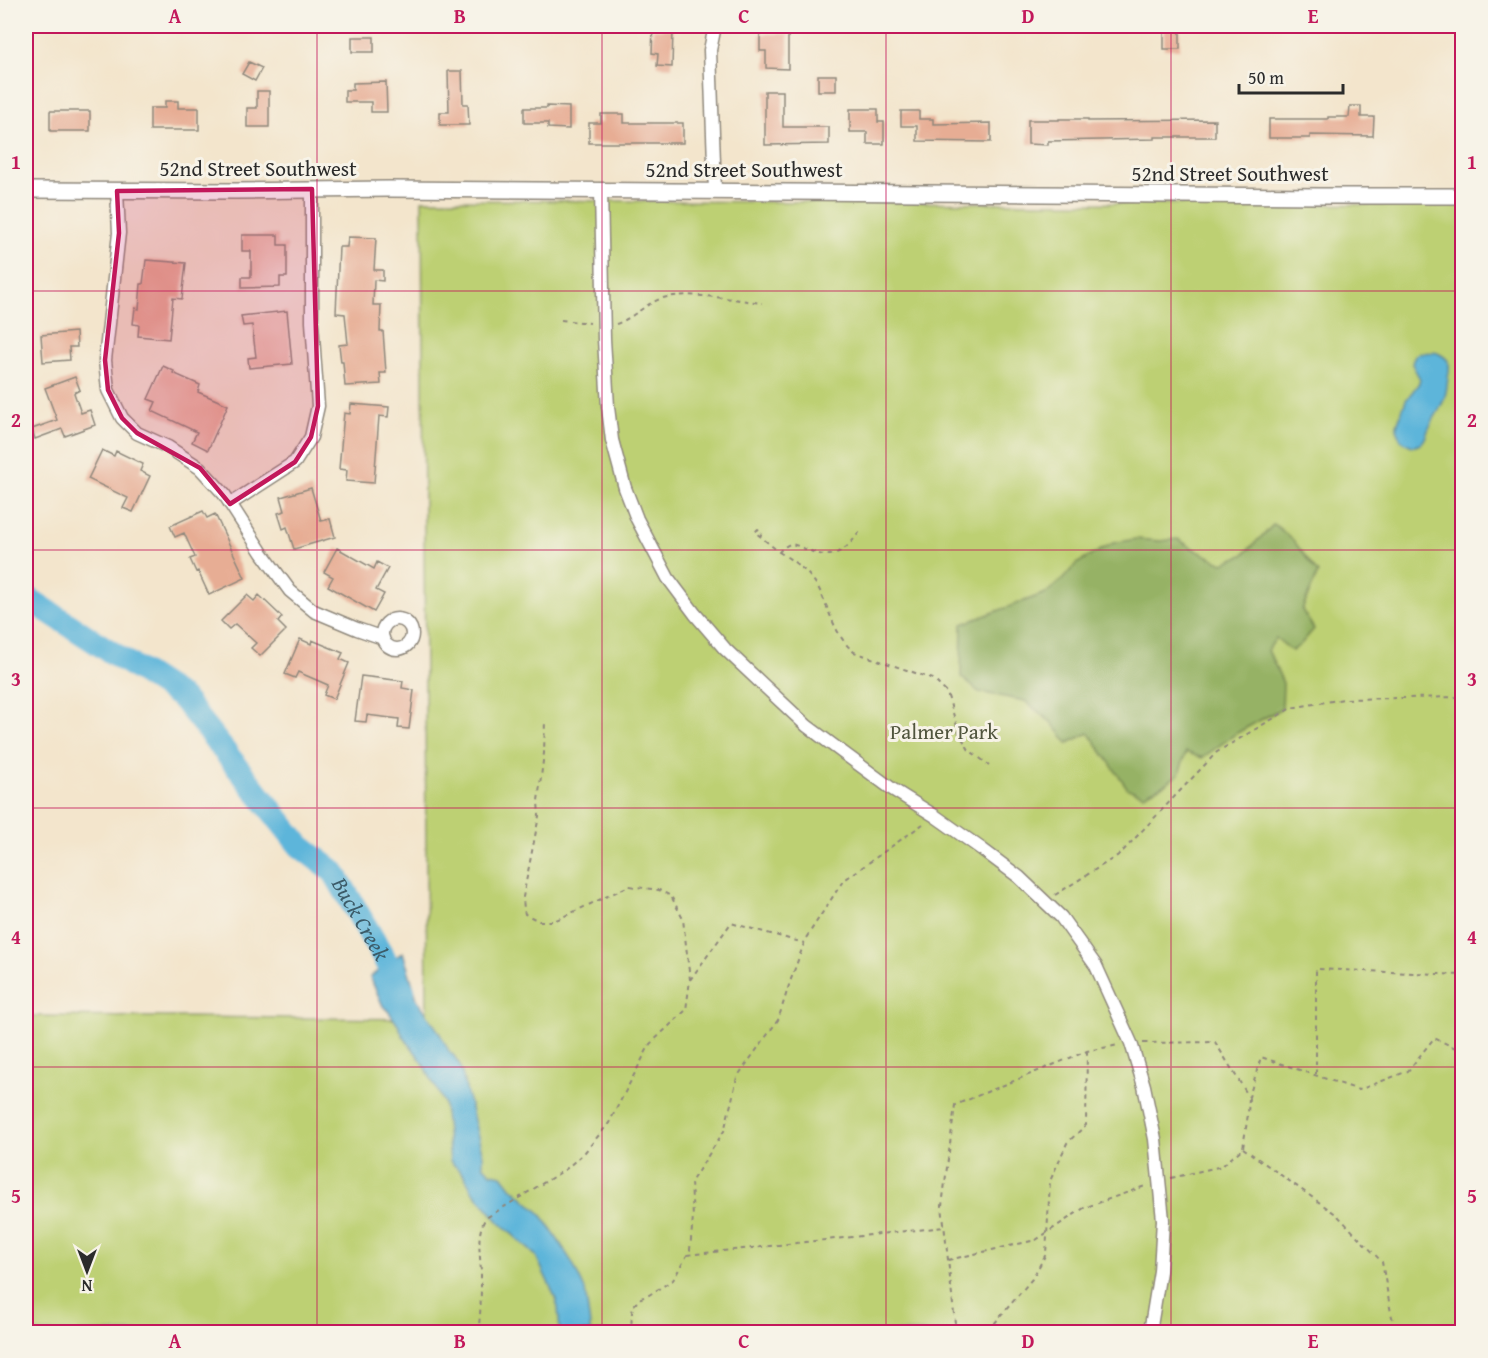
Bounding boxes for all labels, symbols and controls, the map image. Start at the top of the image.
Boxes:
text: A [169,1,182,30]
text: B [454,1,466,30]
text: C [738,1,750,30]
text: D [1021,1,1035,30]
text: E [1308,1,1319,30]
scale bar [1239,57,1342,95]
text: 50 m [1248,64,1284,91]
text: 1 [11,147,21,176]
text: 1 [1467,147,1477,176]
street label: 52nd Street Southwest [159,153,357,184]
street label: 52nd Street Southwest [645,154,843,185]
street label: 52nd Street Southwest [1131,158,1329,189]
text: 2 [11,405,21,434]
text: 2 [1467,405,1477,434]
text: 3 [11,664,21,693]
text: 3 [1467,664,1477,693]
park label: Palmer Park [890,716,998,747]
water label: Buck Creek [324,870,398,967]
text: 4 [11,922,21,951]
text: 4 [1467,922,1477,951]
text: 5 [11,1181,21,1210]
text: 5 [1467,1181,1477,1210]
north arrow [57,1241,117,1301]
text: N [81,1274,92,1298]
text: A [169,1326,182,1355]
text: B [454,1326,466,1355]
text: C [738,1326,750,1355]
text: D [1021,1326,1035,1355]
text: E [1308,1326,1319,1355]

